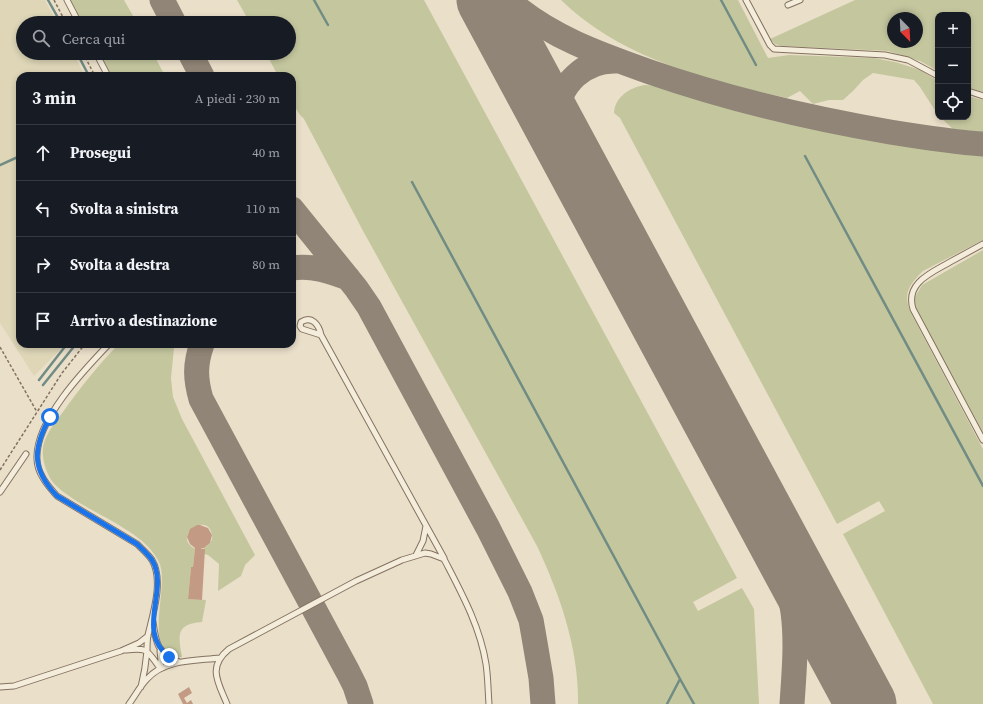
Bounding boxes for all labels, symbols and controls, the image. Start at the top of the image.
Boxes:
north arrow [887,12,923,48]
map controls [935,12,971,120]
button: + [935,12,971,48]
search box [16,16,296,60]
icon: search [30,27,52,49]
text: Cerca qui [62,28,125,49]
button: − [935,48,971,84]
button: locate [935,84,971,120]
text: 3 min [32,86,76,110]
text: A piedi · 230 m [195,90,280,107]
icon: ahead [32,142,54,164]
text: Prosegui [70,142,131,163]
text: 40 m [252,144,280,161]
icon: left [32,198,54,220]
text: Svolta a sinistra [70,198,179,219]
text: 110 m [246,200,280,217]
icon: right [32,254,54,276]
text: Svolta a destra [70,254,170,275]
text: 80 m [252,256,280,273]
icon: arrive [32,310,54,332]
text: Arrivo a destinazione [70,310,217,331]
route start [41,408,59,426]
route end [160,648,178,666]

